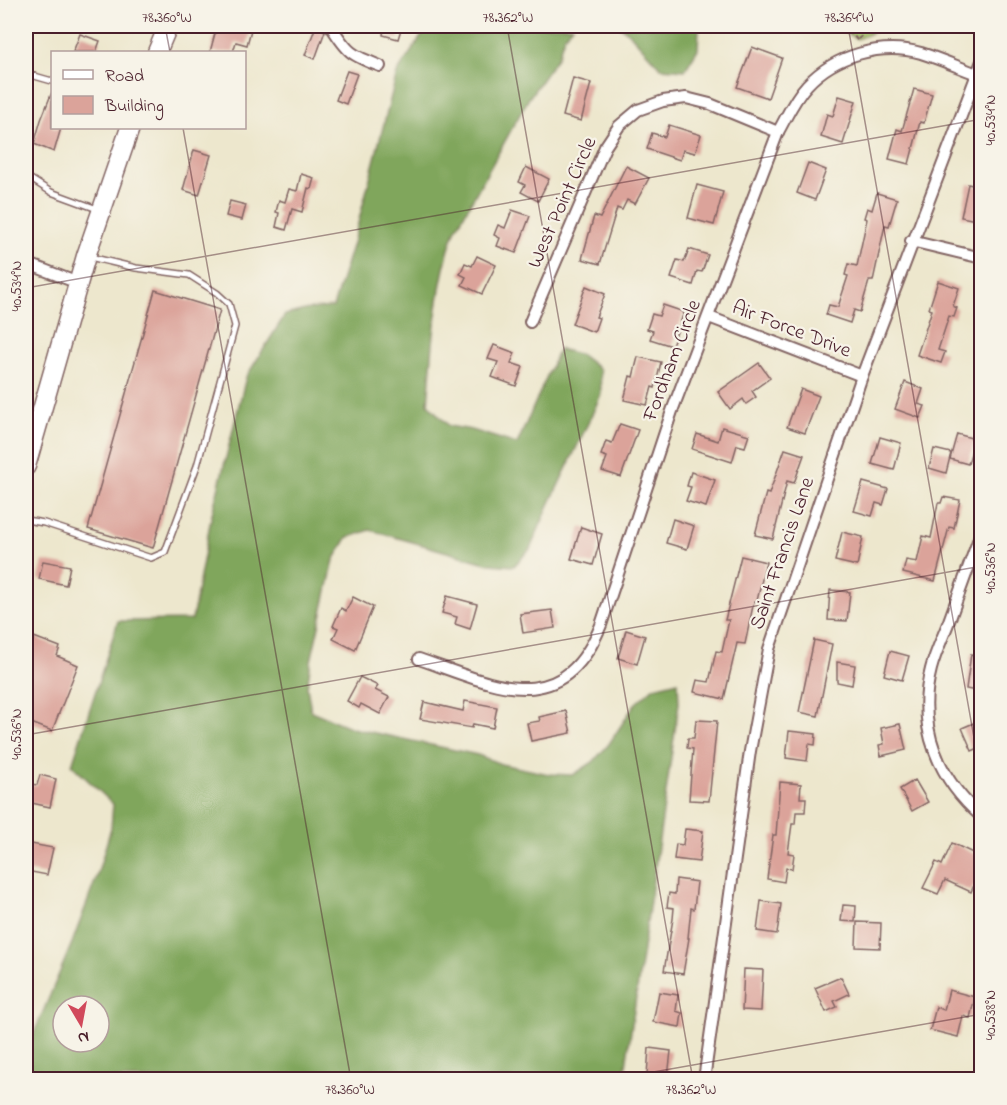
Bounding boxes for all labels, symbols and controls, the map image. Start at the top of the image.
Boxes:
text: 78.360°W [142,7,192,29]
text: 78.362°W [483,7,533,29]
text: 78.364°W [824,7,874,29]
legend [51,51,246,129]
text: Road [105,64,144,90]
text: Building [104,94,164,121]
text: 40.534°N [980,95,1002,145]
street label: West Point Circle [520,132,605,273]
text: 40.534°N [6,261,28,311]
street label: Air Force Drive [727,293,856,367]
street label: Fordham Circle [636,295,710,427]
street label: Saint Francis Lane [743,473,823,634]
text: 40.536°N [980,542,1002,594]
text: 40.536°N [6,708,28,760]
text: 40.538°N [980,990,1002,1040]
north arrow [51,994,111,1054]
text: N [76,1024,91,1050]
text: 78.360°W [325,1079,375,1101]
text: 78.362°W [666,1079,716,1101]

